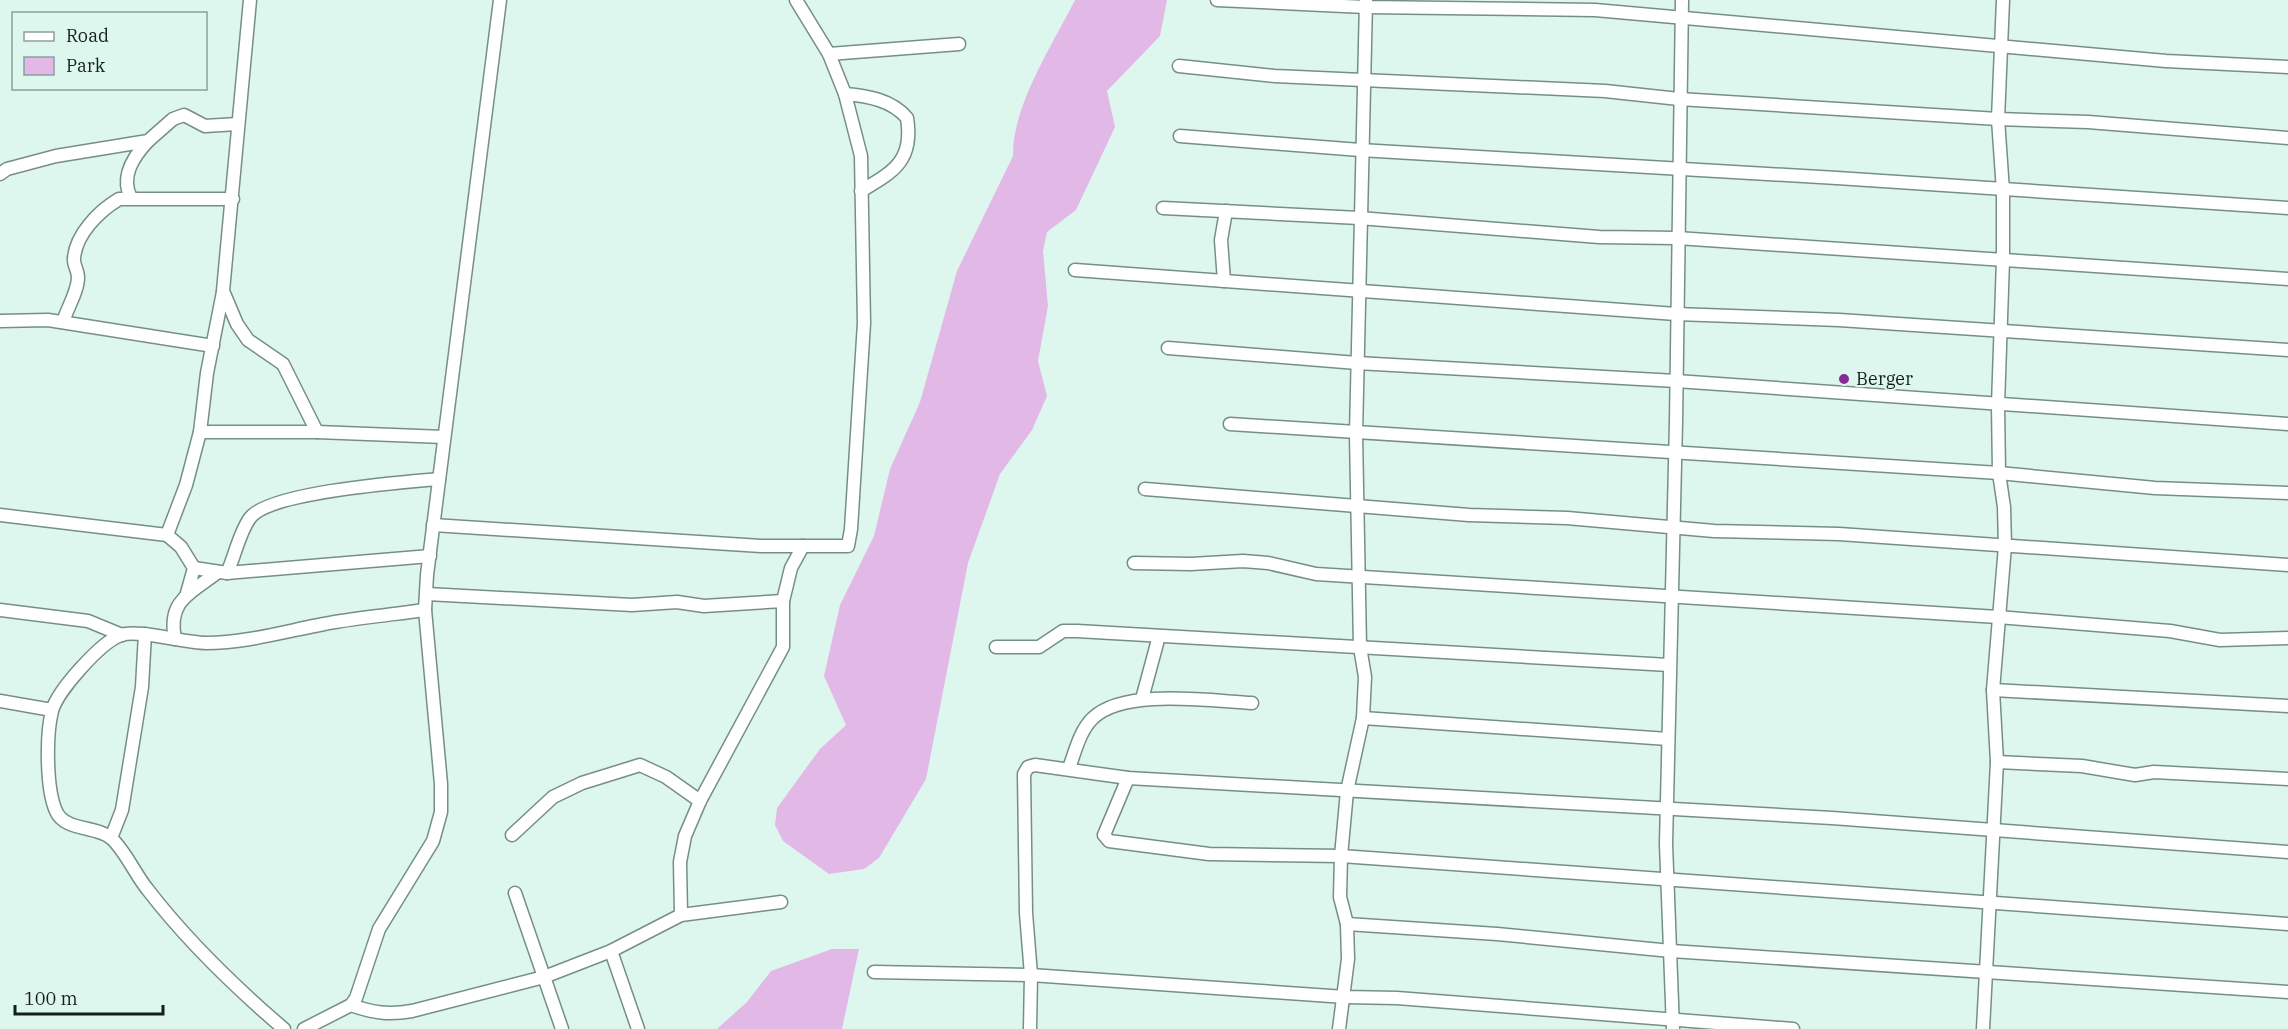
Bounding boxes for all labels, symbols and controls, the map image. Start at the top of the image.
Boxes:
legend [12,12,207,90]
text: Road [66,24,109,47]
text: Park [66,54,106,77]
place label: Berger [1856,367,1913,390]
marker: Berger [1837,372,1851,386]
scale bar [15,978,164,1016]
text: 100 m [24,987,78,1010]

